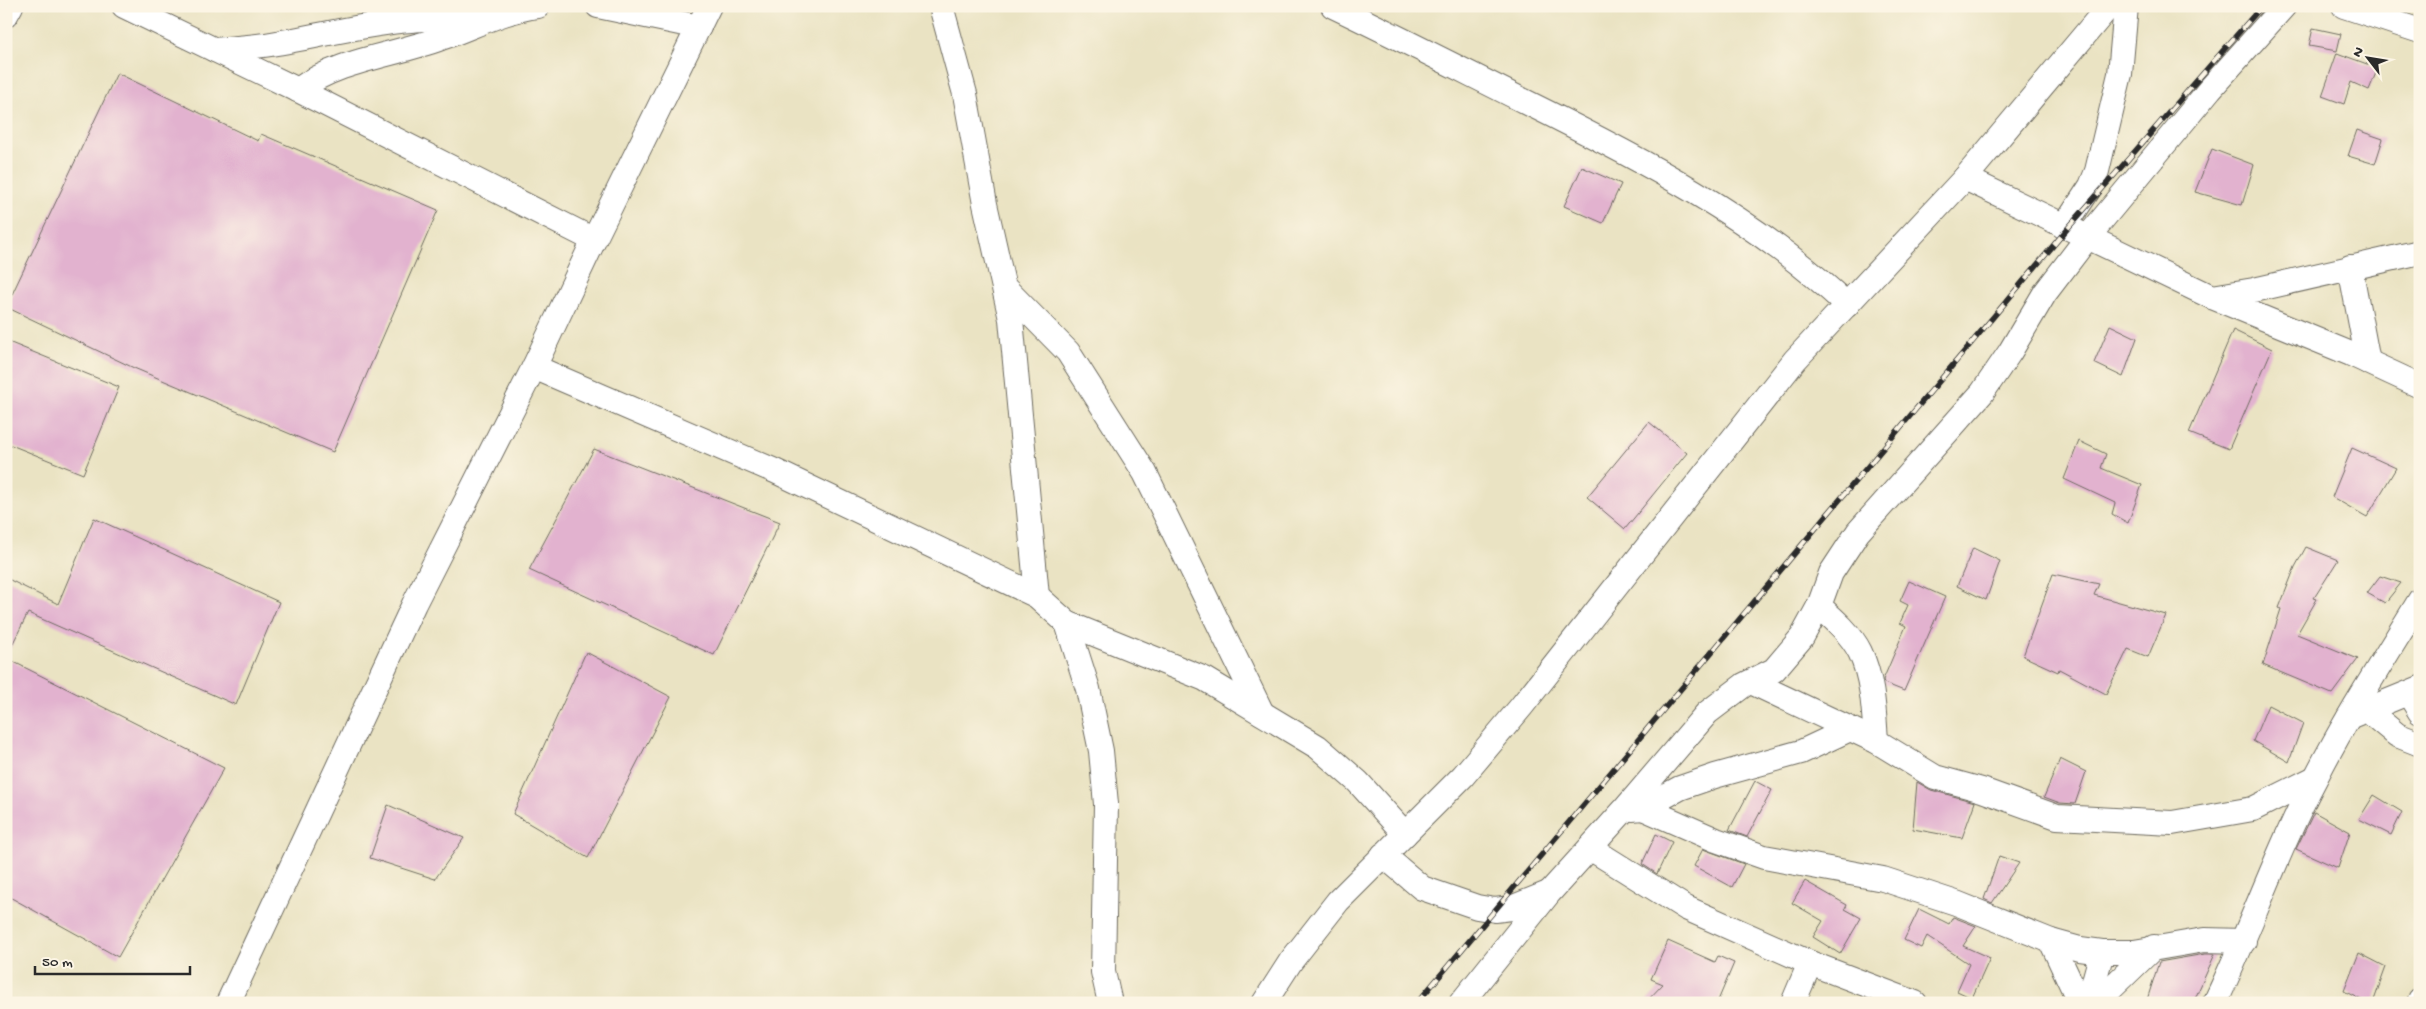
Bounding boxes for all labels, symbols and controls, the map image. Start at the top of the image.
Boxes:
north arrow [2344,32,2394,82]
text: N [2349,44,2369,61]
scale bar [35,944,190,976]
text: 50 m [42,954,73,972]

